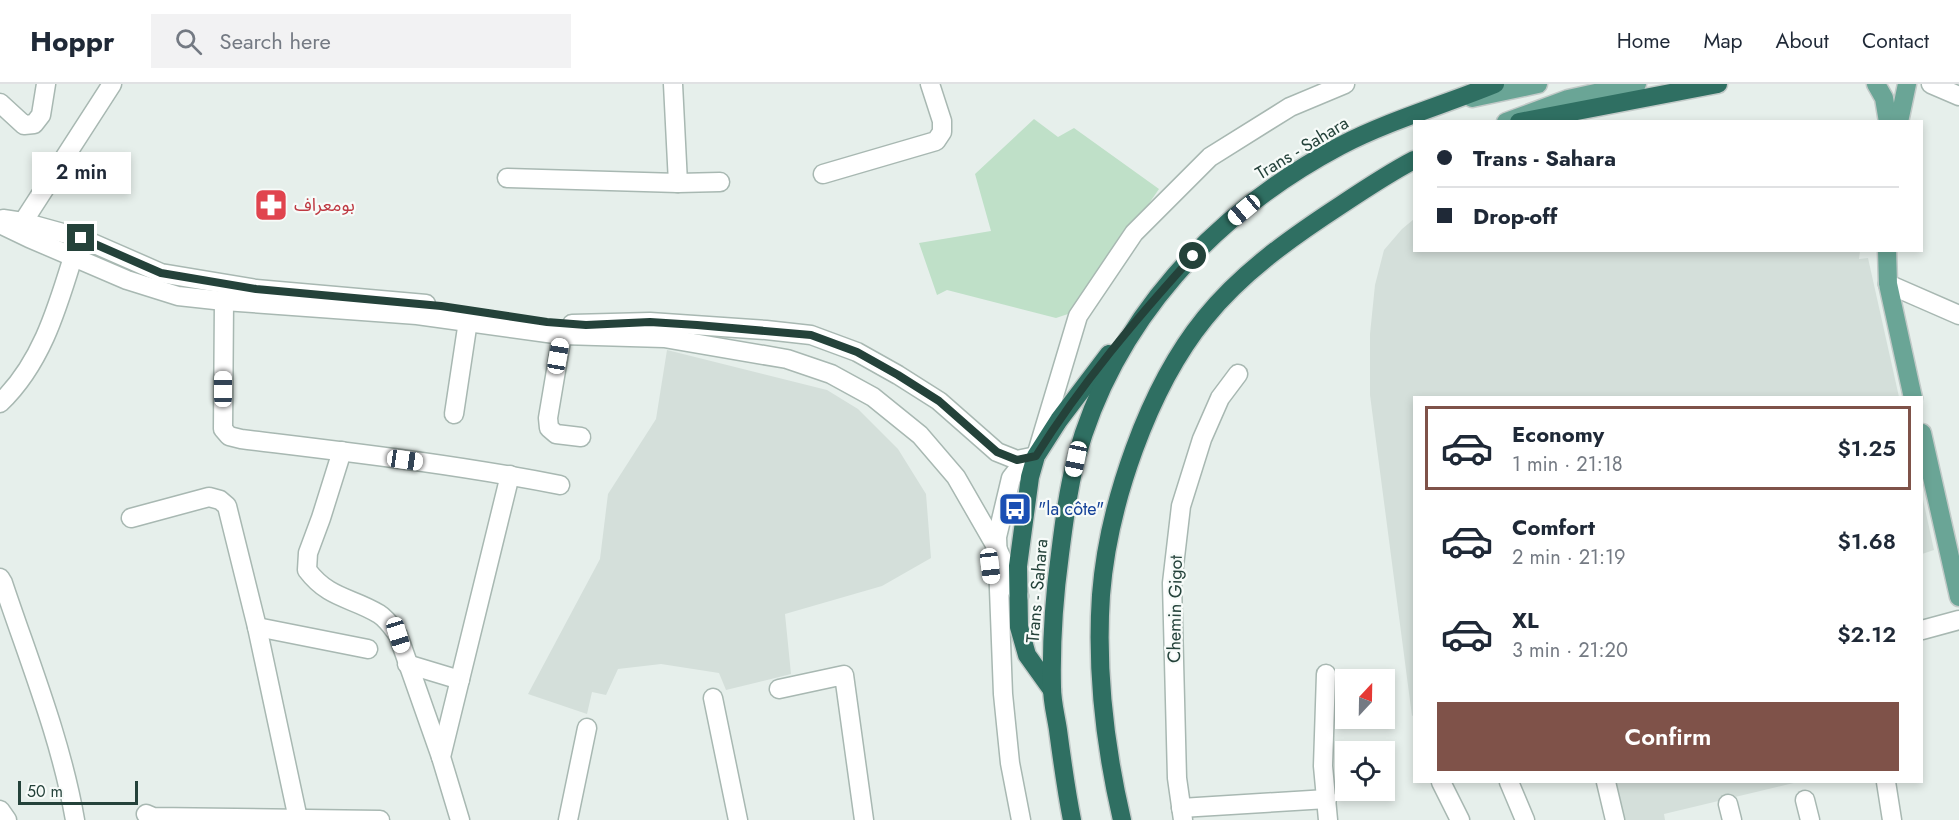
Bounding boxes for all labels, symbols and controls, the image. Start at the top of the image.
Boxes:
search box [151,14,571,68]
text: Hoppr [30,21,115,62]
icon: search [172,25,205,58]
text: Search here [220,25,331,57]
text: Home [1617,26,1670,56]
text: Map [1703,26,1743,56]
text: About [1776,26,1829,56]
text: Contact [1862,26,1929,56]
street label: Trans - Sahara [1251,110,1353,186]
text: Trans - Sahara [1473,142,1616,174]
callout: 2 min [32,151,130,193]
text: 2 min [56,158,107,187]
pharmacy icon: بومعراف [253,187,289,223]
place label: بومعراف [294,192,355,218]
car [1224,192,1264,228]
text: Drop-off [1473,200,1557,232]
route end [67,224,94,251]
route start [1179,242,1206,269]
car [546,337,570,375]
car [214,371,232,407]
text: Economy [1512,418,1604,450]
icon: car [1440,421,1494,475]
text: $1.25 [1837,432,1896,464]
car [1063,440,1089,478]
car [386,449,424,471]
text: 1 min · 21:18 [1512,450,1623,479]
bus stop icon: "la côte" [997,491,1033,527]
place label: "la côte" [1038,496,1104,522]
text: Comfort [1512,511,1595,543]
icon: car [1440,514,1494,568]
text: $1.68 [1838,525,1896,557]
street label: Trans - Sahara [1019,538,1055,644]
text: 2 min · 21:19 [1512,543,1626,572]
car [979,547,1001,585]
street label: Chemin Gigot [1161,554,1189,663]
text: XL [1512,604,1539,636]
icon: car [1440,607,1494,661]
car [384,615,412,655]
text: $2.12 [1837,618,1896,650]
text: 3 min · 21:20 [1512,636,1628,665]
north arrow [1335,669,1395,729]
map controls [1335,669,1395,801]
button: Confirm [1437,702,1899,771]
button: locate [1335,741,1395,801]
scale bar [18,778,138,806]
text: 50 m [27,780,63,803]

